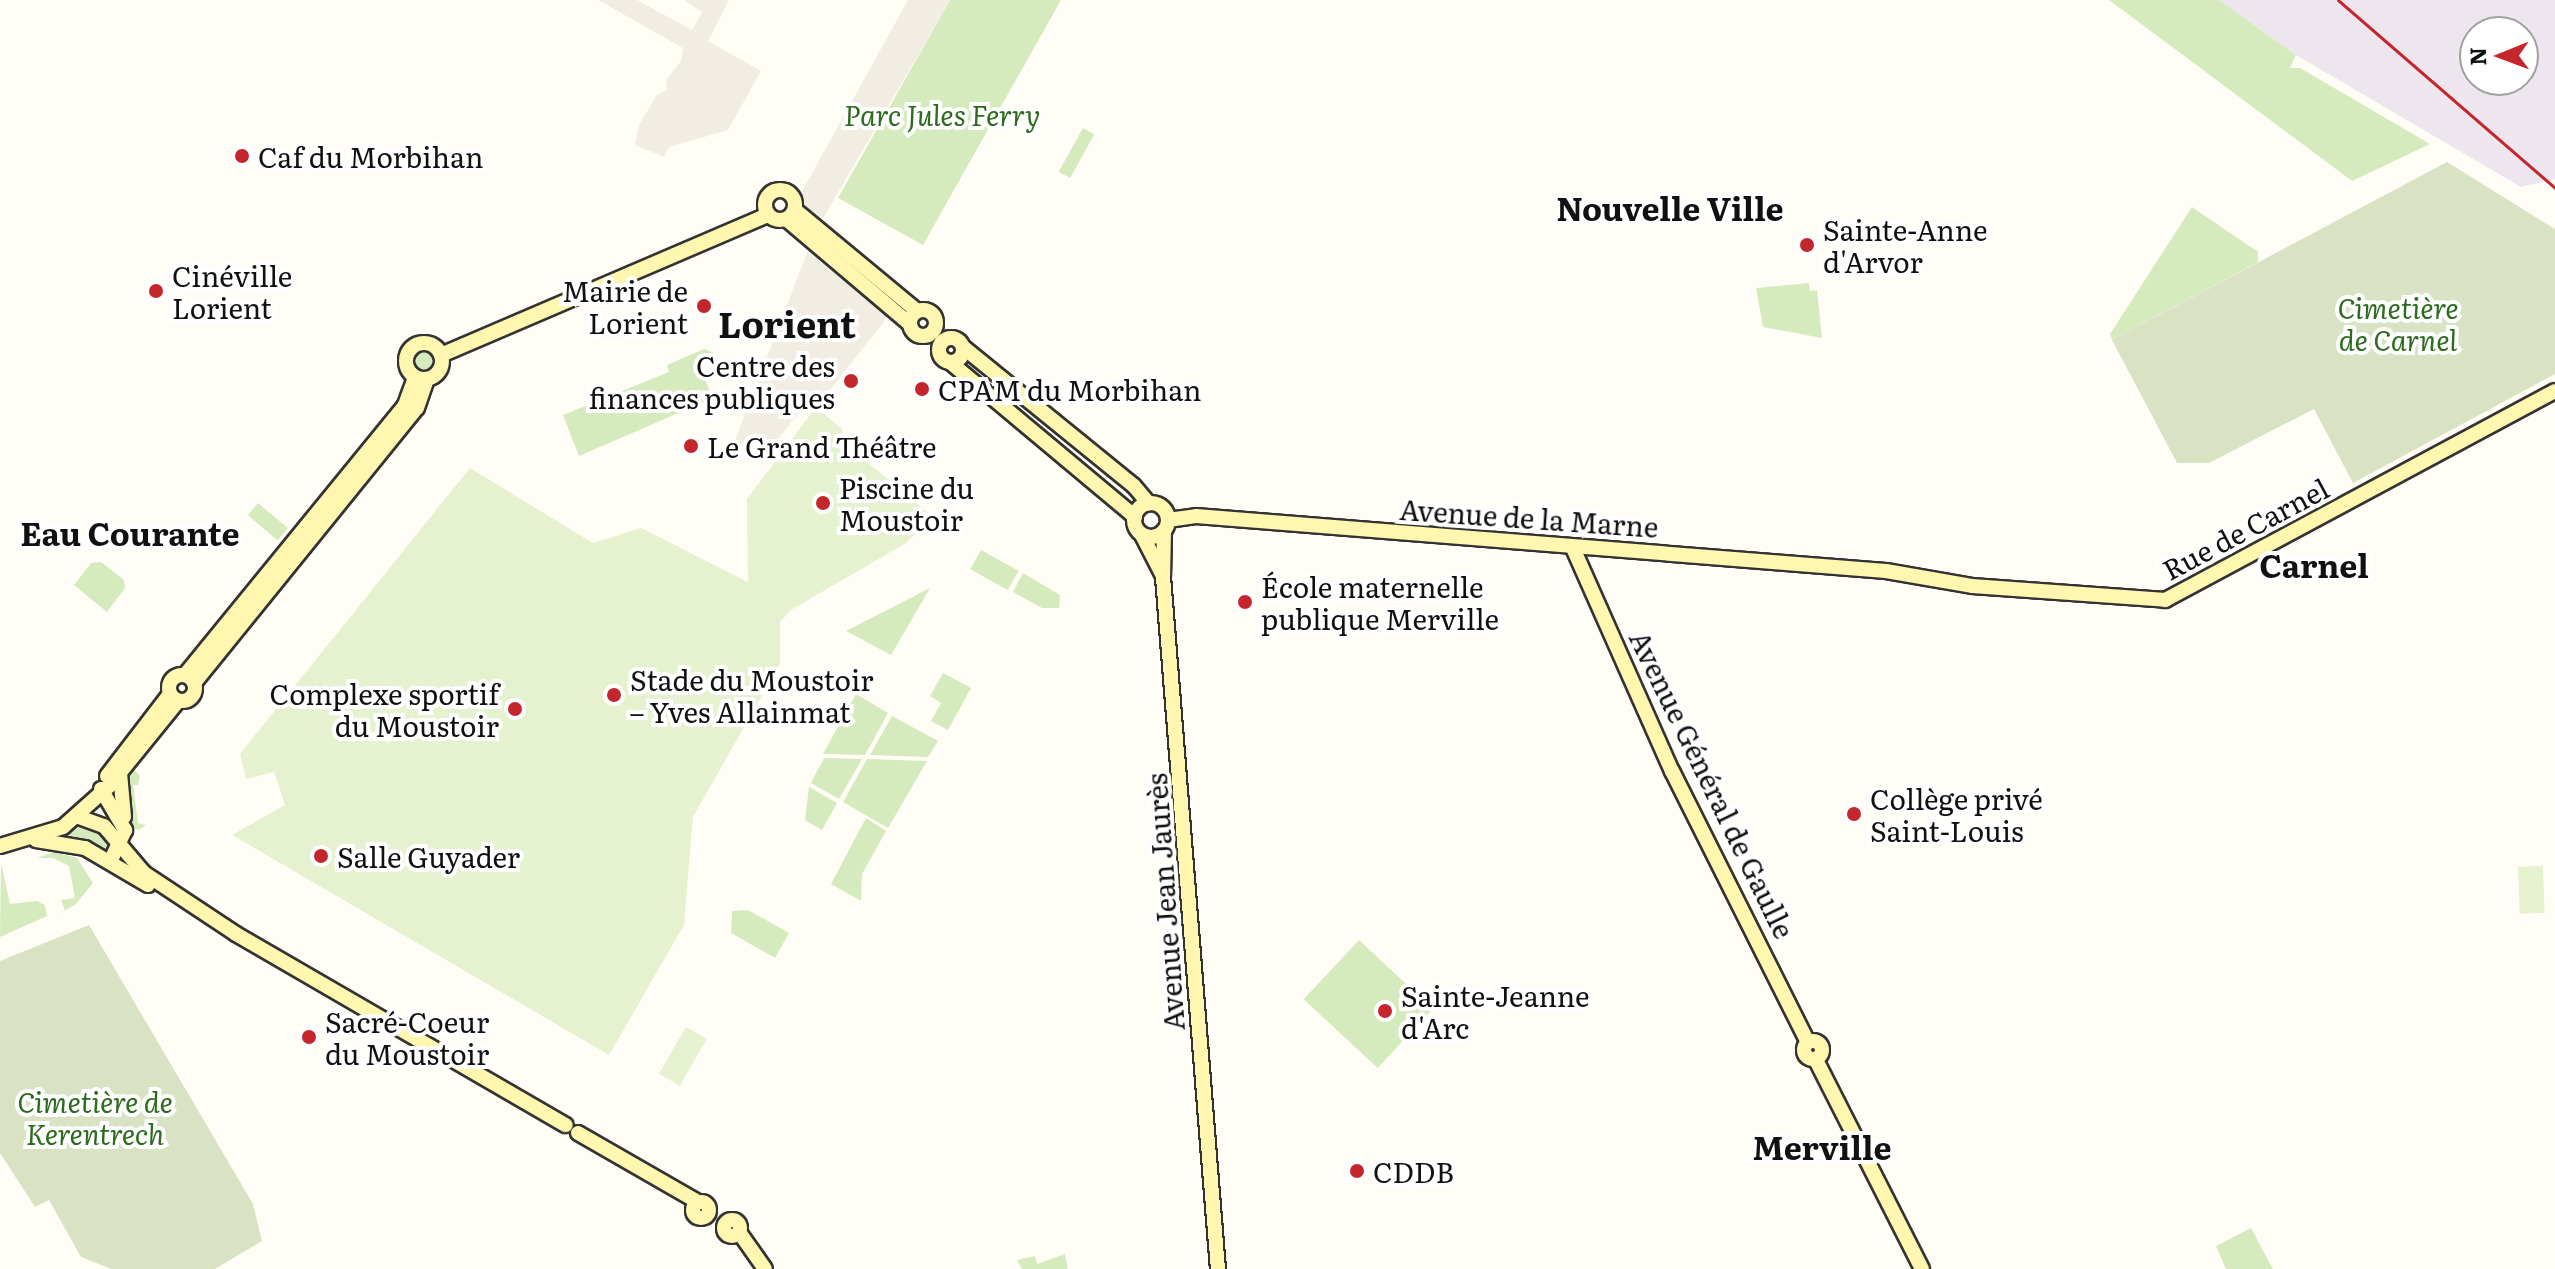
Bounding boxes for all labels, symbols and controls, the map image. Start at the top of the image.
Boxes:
north arrow [2459,16,2539,96]
text: N [2460,47,2493,66]
park label: Parc Jules Ferry [844,97,1040,131]
place label: Caf du Morbihan [258,139,483,173]
marker: Caf du Morbihan [233,147,251,165]
district label: Nouvelle Ville [1556,188,1784,226]
place label: Sainte-Anne d'Arvor [1823,212,1988,278]
marker: Sainte-Anne d'Arvor [1798,236,1816,254]
place label: Cinéville Lorient [172,258,292,324]
place label: Mairie de Lorient [562,273,688,339]
marker: Cinéville Lorient [147,282,165,300]
park label: Cimetière de Carnel [2337,290,2459,356]
marker: Mairie de Lorient [695,297,713,315]
district label: Lorient [718,301,856,345]
place label: Centre des finances publiques [589,348,835,414]
marker: Centre des finances publiques [842,372,860,390]
place label: CPAM du Morbihan [938,372,1202,406]
marker: CPAM du Morbihan [913,380,931,398]
place label: Le Grand Théâtre [707,429,937,463]
marker: Le Grand Théâtre [682,437,700,455]
place label: Piscine du Moustoir [839,470,974,536]
street label: Rue de Carnel [2156,470,2334,586]
street label: Avenue de la Marne [1398,491,1660,543]
marker: Piscine du Moustoir [814,494,832,512]
district label: Eau Courante [20,513,240,551]
district label: Carnel [2259,545,2369,583]
place label: École maternelle publique Merville [1261,569,1499,635]
marker: École maternelle publique Merville [1236,593,1254,611]
street label: Avenue Général de Gaulle [1624,625,1802,943]
place label: Stade du Moustoir – Yves Allainmat [630,662,874,728]
place label: Complexe sportif du Moustoir [270,676,499,742]
marker: Stade du Moustoir – Yves Allainmat [605,686,623,704]
marker: Complexe sportif du Moustoir [506,700,524,718]
street label: Avenue Jean Jaurès [1138,772,1190,1032]
place label: Collège privé Saint-Louis [1870,781,2043,847]
marker: Collège privé Saint-Louis [1845,805,1863,823]
place label: Salle Guyader [337,839,520,873]
marker: Salle Guyader [312,847,330,865]
place label: Sainte-Jeanne d'Arc [1401,978,1590,1044]
marker: Sainte-Jeanne d'Arc [1376,1002,1394,1020]
place label: Sacré-Coeur du Moustoir [325,1004,489,1070]
marker: Sacré-Coeur du Moustoir [300,1028,318,1046]
park label: Cimetière de Kerentrech [17,1084,173,1150]
district label: Merville [1752,1127,1892,1165]
place label: CDDB [1373,1154,1454,1188]
marker: CDDB [1348,1162,1366,1180]

